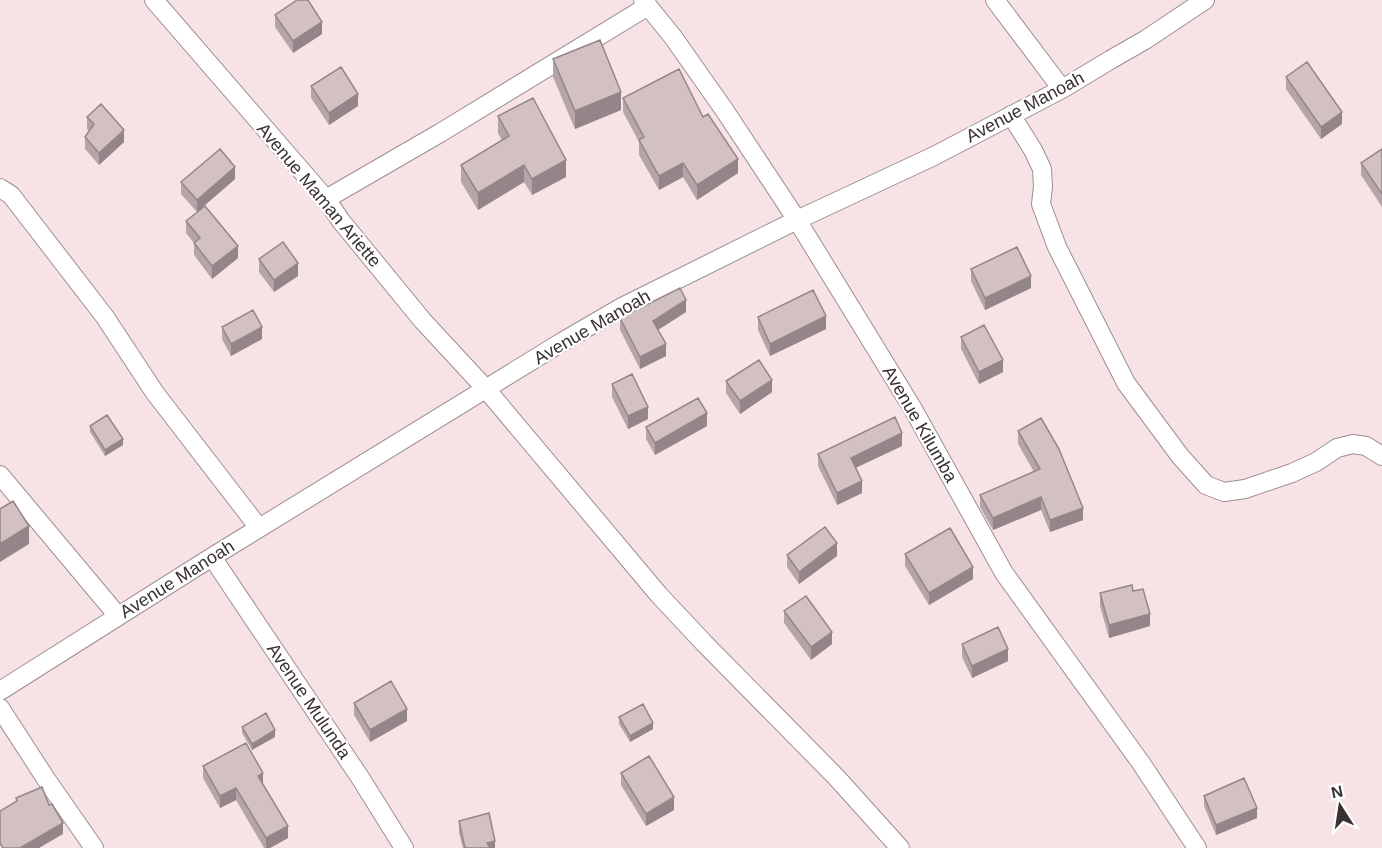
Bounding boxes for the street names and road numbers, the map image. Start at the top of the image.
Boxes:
street label: Avenue Manoah [963,67,1087,147]
street label: Avenue Maman Ariette [253,119,385,271]
street label: Avenue Manoah [530,286,654,368]
street label: Avenue Kilumba [879,362,962,486]
street label: Avenue Manoah [116,536,238,622]
street label: Avenue Mulunda [263,640,356,763]

